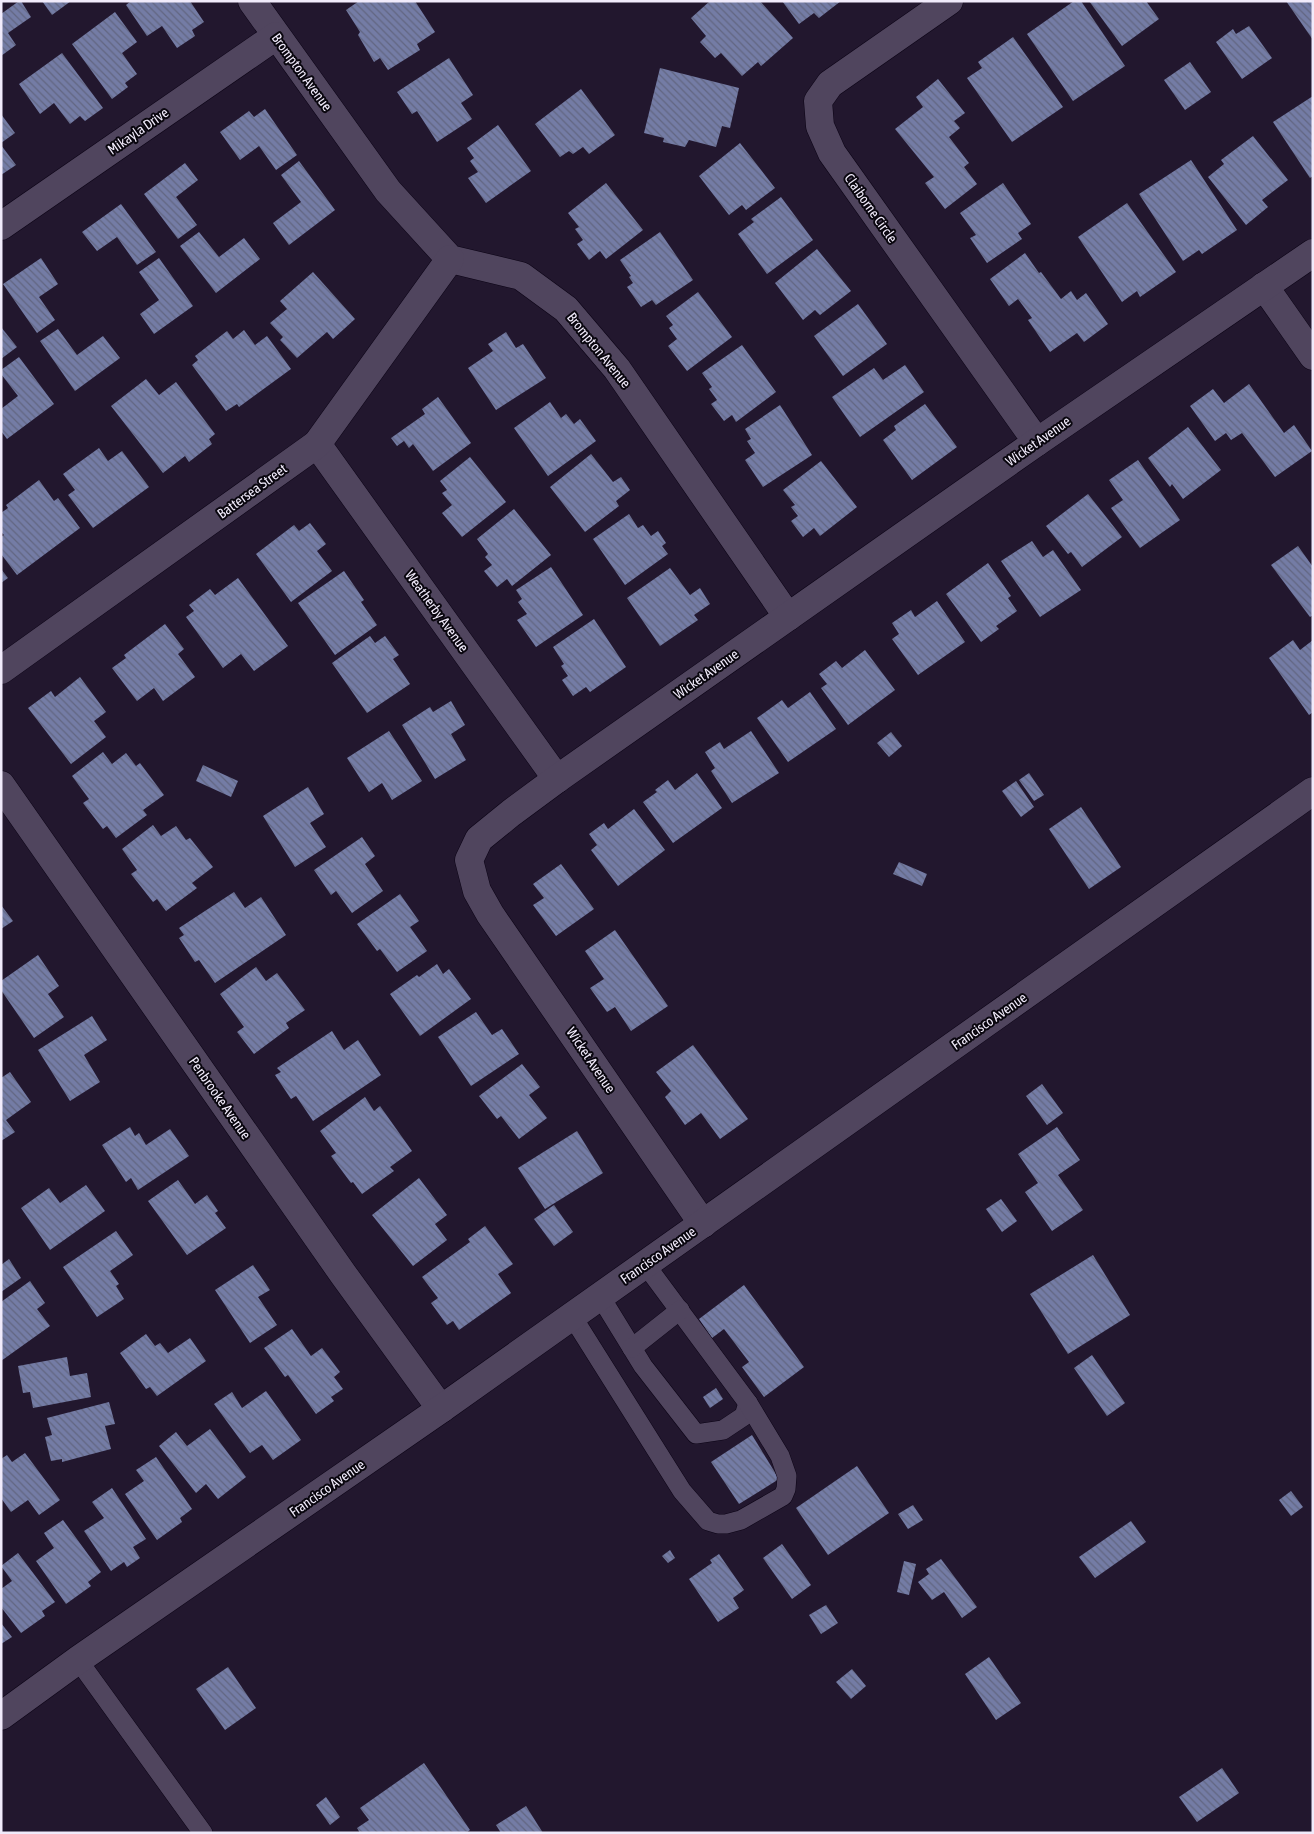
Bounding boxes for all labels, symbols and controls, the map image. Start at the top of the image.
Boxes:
street label: Brompton Avenue [268,30,336,114]
street label: Mikayla Drive [105,104,171,158]
street label: Claiborne Circle [841,170,901,246]
street label: Brompton Avenue [564,309,634,391]
street label: Wicket Avenue [1002,413,1074,469]
street label: Battersea Street [214,460,290,522]
street label: Weatherby Avenue [402,567,472,655]
street label: Wicket Avenue [670,646,742,702]
street label: Francisco Avenue [948,989,1030,1053]
street label: Wicket Avenue [563,1024,619,1096]
street label: Penbrooke Avenue [186,1054,254,1142]
street label: Francisco Avenue [617,1223,699,1287]
street label: Francisco Avenue [286,1456,368,1520]

